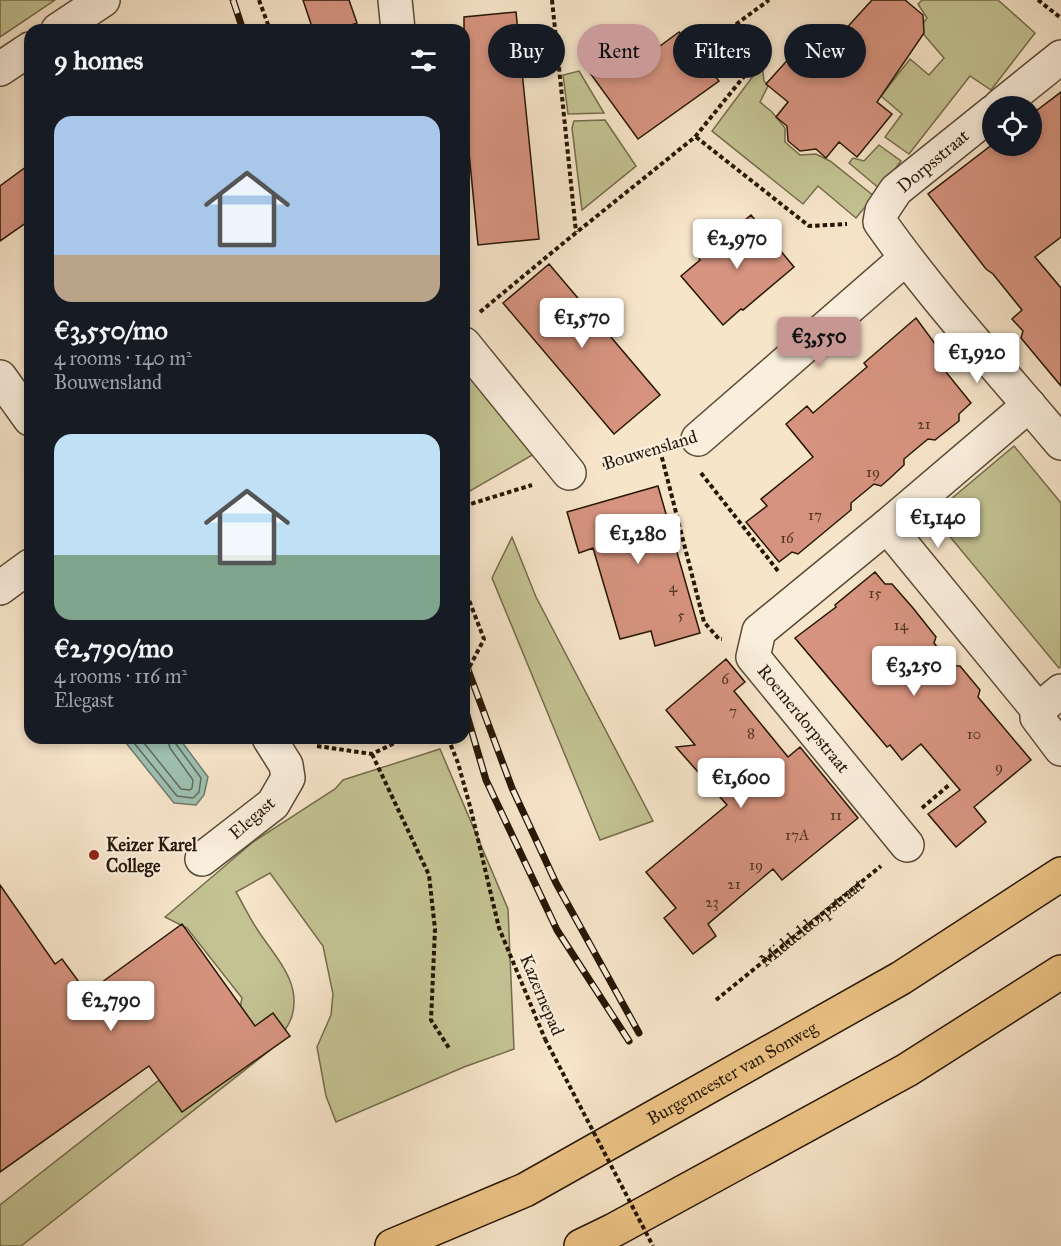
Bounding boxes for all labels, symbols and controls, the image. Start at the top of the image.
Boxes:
chip: Buy [488,24,565,78]
chip: Rent [577,24,661,78]
chip: Filters [673,24,772,78]
chip: New [784,24,866,78]
text: 9 homes [54,44,143,76]
icon: filters [407,44,440,77]
map controls [982,96,1042,156]
button: locate [982,96,1042,156]
street label: Dorpsstraat [893,124,974,197]
icon: home [193,155,301,263]
pin: €2,970 [688,219,786,270]
text: €2,970 [707,226,767,250]
pin: €1,570 [533,298,631,349]
text: €1,570 [554,305,610,329]
text: €3,550/mo [54,314,168,346]
pin: €3,550 [770,317,868,368]
text: €3,550 [791,324,847,348]
pin: €1,920 [928,333,1026,384]
text: €1,920 [948,340,1006,364]
text: 4 rooms · 140 m² [54,346,192,370]
text: Bouwensland [54,370,162,394]
house number: 21 [917,415,931,433]
street label: Bouwensland [600,425,700,475]
house number: 19 [866,463,880,481]
icon: home [193,473,301,581]
pin: €1,140 [889,498,987,549]
text: €1,140 [910,505,966,529]
house number: 17 [808,506,822,524]
pin: €1,280 [589,514,687,565]
text: €1,280 [609,521,667,545]
house number: 16 [780,529,795,547]
house number: 4 [669,578,678,596]
house number: 15 [869,584,881,602]
house number: 5 [678,606,685,624]
house number: 14 [894,616,909,634]
text: €2,790/mo [54,632,173,664]
pin: €3,250 [865,646,963,697]
text: €3,250 [886,653,942,677]
street label: Roemerdorpstraat [753,660,855,778]
text: 4 rooms · 116 m² [54,664,187,688]
house number: 6 [721,670,730,688]
text: Elegast [54,688,114,712]
house number: 7 [729,702,737,720]
house number: 8 [747,724,755,742]
house number: 10 [967,725,981,743]
pin: €1,600 [692,758,790,809]
house number: 9 [995,758,1003,776]
text: €1,600 [712,765,770,789]
street label: Elegast [224,792,281,845]
house number: 11 [830,806,842,824]
house number: 17A [785,826,809,844]
place label: Keizer Karel College [106,834,198,878]
marker: Keizer Karel College [87,848,101,862]
house number: 19 [749,856,763,874]
street label: Middeldorpstraat [754,873,869,972]
house number: 21 [727,875,741,893]
house number: 23 [705,893,719,911]
street label: Kazernepad [515,951,569,1039]
pin: €2,790 [62,981,160,1032]
text: €2,790 [81,988,141,1012]
street label: Burgemeester van Sonweg [643,1016,822,1130]

